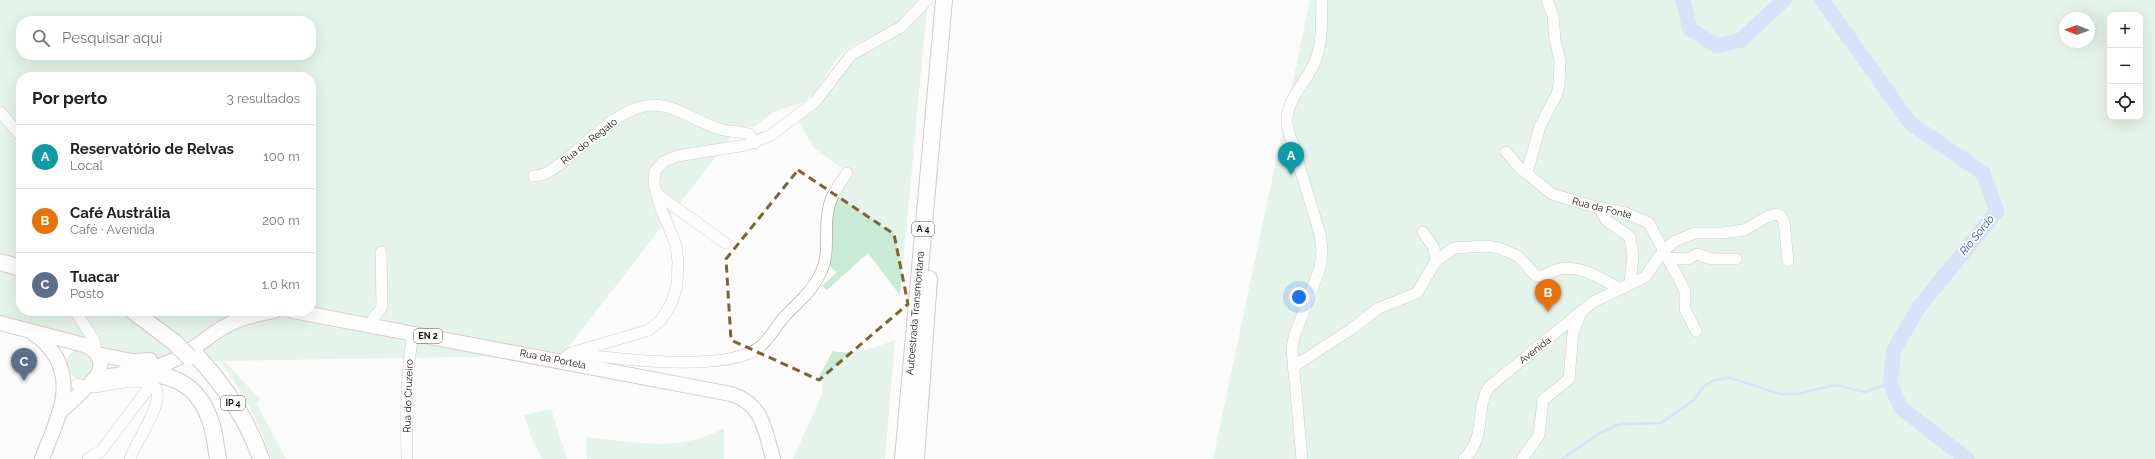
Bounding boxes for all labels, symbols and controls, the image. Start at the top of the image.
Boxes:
north arrow [2059,12,2095,48]
map controls [2107,12,2143,120]
button: + [2107,12,2143,48]
search box [16,16,316,60]
icon: search [30,27,52,49]
text: Pesquisar aqui [62,29,162,47]
button: − [2107,48,2143,84]
button: locate [2107,84,2143,120]
text: Por perto [32,88,107,108]
text: 3 resultados [227,91,300,106]
street label: Rua do Regato [559,116,619,166]
text: Reservatório de Relvas [70,140,234,158]
pin: A [1278,142,1304,175]
text: A [41,149,49,164]
text: 100 m [263,149,300,164]
text: Local [70,158,103,173]
street label: Rua da Fonte [1571,195,1633,221]
text: Café Austrália [70,204,170,222]
water label: Rio Sordo [1957,212,1997,258]
text: B [41,213,49,228]
text: 200 m [262,213,300,228]
text: Café · Avenida [70,222,155,237]
road number: A 4 [912,222,934,236]
street label: Autoestrada Transmontana [904,250,926,376]
text: Tuacar [70,268,119,286]
text: C [41,277,49,292]
text: 1.0 km [262,277,300,292]
pin: B [1535,279,1561,312]
text: Posto [70,286,104,301]
your location [1289,287,1309,307]
road number: EN 2 [414,329,442,343]
street label: Avenida [1517,334,1553,366]
street label: Rua da Portela [519,347,587,371]
pin: C [11,348,37,381]
street label: Rua do Cruzeiro [401,359,415,433]
road number: IP 4 [221,396,245,410]

